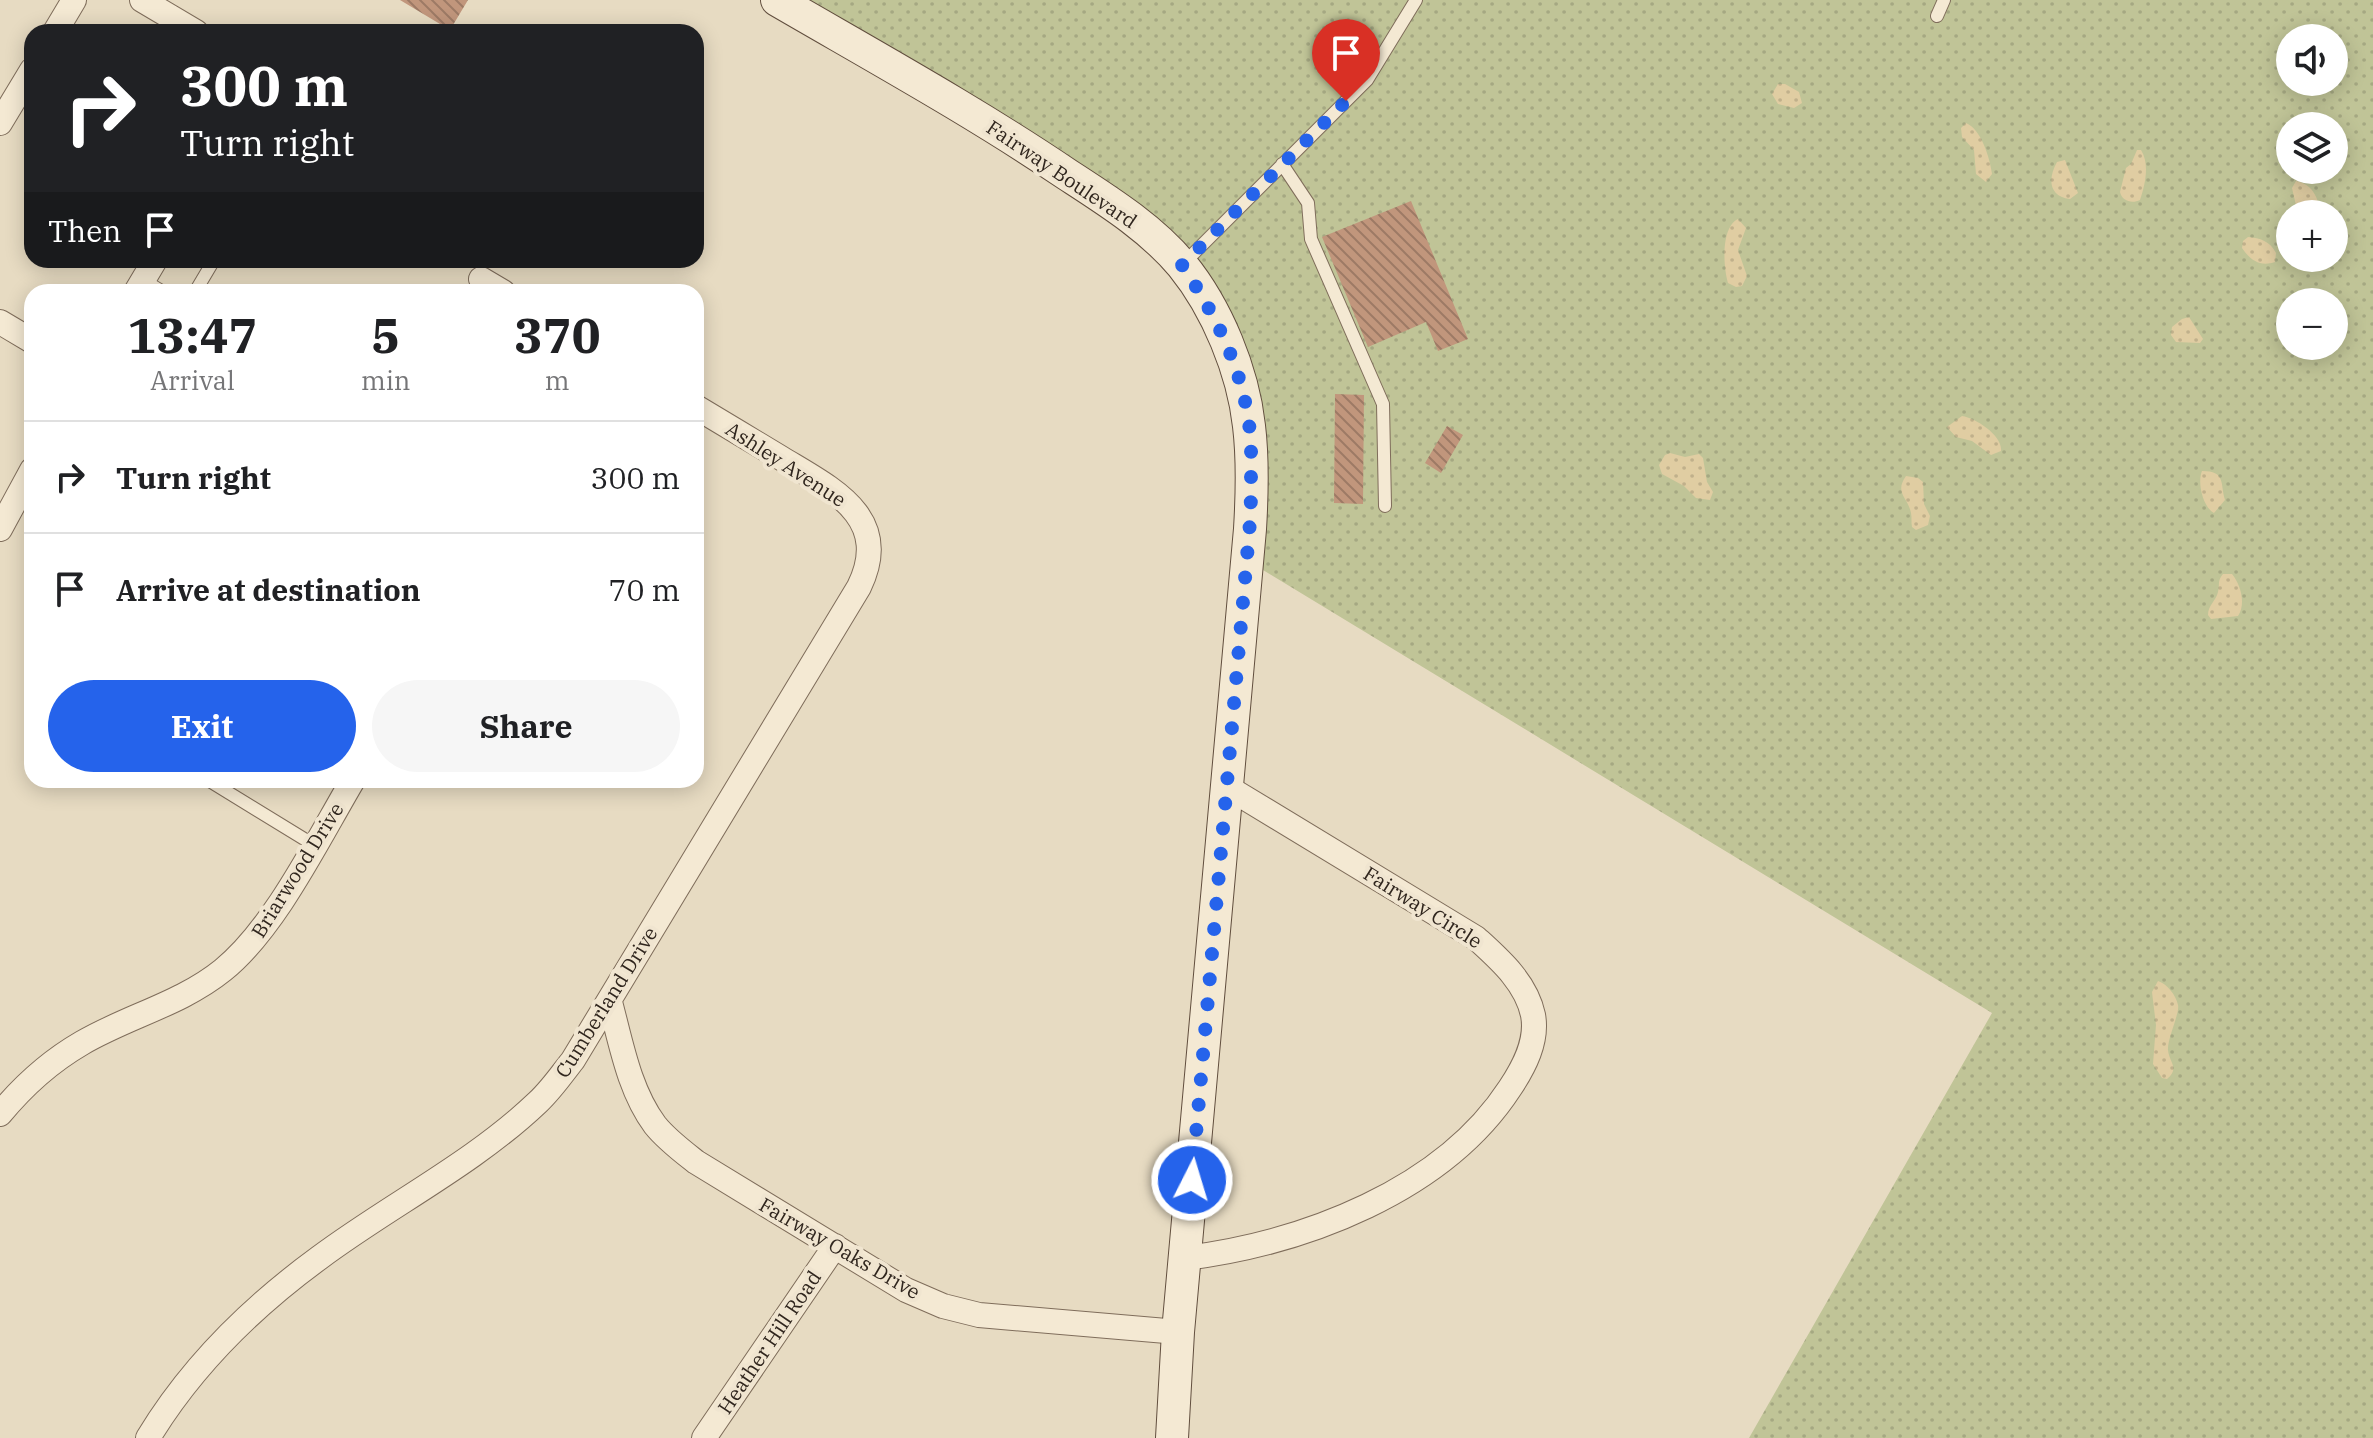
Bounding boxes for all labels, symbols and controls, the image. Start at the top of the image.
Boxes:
pin [1312,19,1380,101]
map controls [2276,24,2348,360]
button: sound [2276,24,2348,96]
icon: arrive [1324,31,1368,75]
text: 300 m [180,49,348,121]
icon: right [48,56,152,160]
button: layers [2276,112,2348,184]
street label: Fairway Boulevard [982,114,1142,234]
text: Turn right [180,119,354,166]
button: + [2276,200,2348,272]
icon: arrive [138,208,182,252]
text: Then [48,211,122,250]
button: − [2276,288,2348,360]
text: 13:47 [128,304,257,366]
text: 5 [371,304,400,366]
text: 370 [514,304,600,366]
text: Arrival [150,363,235,397]
text: min [361,363,410,397]
text: m [545,363,570,397]
street label: Ashley Avenue [721,415,851,513]
icon: right [48,455,92,499]
text: Turn right [116,458,271,497]
text: 300 m [590,458,680,497]
icon: arrive [48,567,92,611]
text: Arrive at destination [116,570,421,609]
text: 70 m [608,570,680,609]
button: Exit [48,680,356,772]
button: Share [372,680,680,772]
street label: Briarwood Drive [245,797,349,943]
street label: Fairway Circle [1359,860,1487,954]
street label: Cumberland Drive [549,921,663,1083]
position arrow [1150,1138,1234,1222]
street label: Fairway Oaks Drive [755,1191,925,1305]
street label: Heather Hill Road [711,1265,827,1419]

